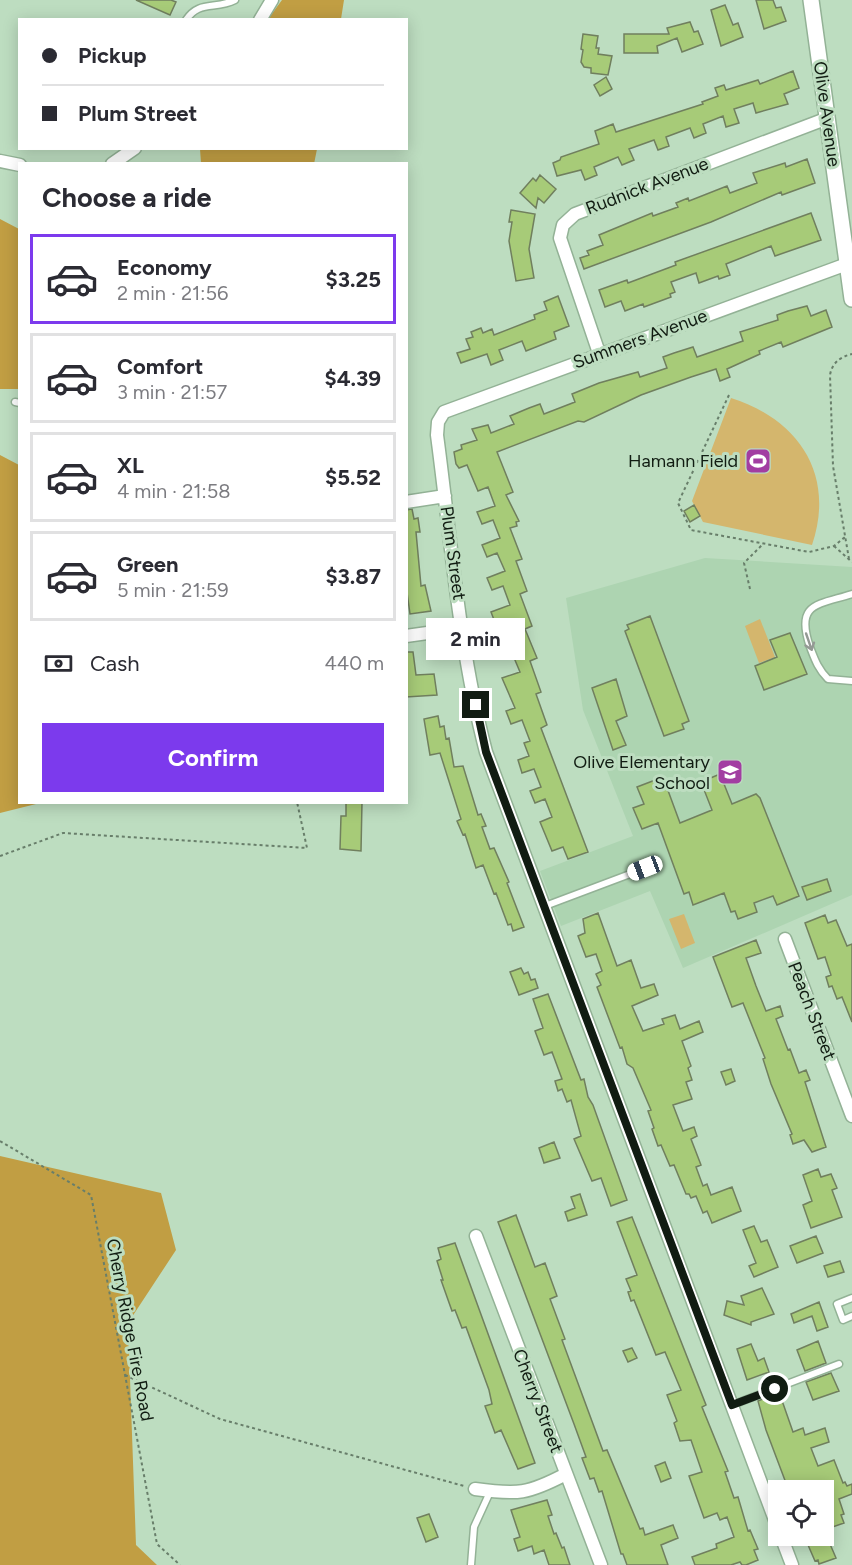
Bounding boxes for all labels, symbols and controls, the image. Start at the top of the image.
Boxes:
text: Pickup [78,42,147,69]
street label: Olive Avenue [809,60,845,168]
text: Plum Street [78,100,197,127]
street label: Rudnick Avenue [582,152,712,220]
text: Choose a ride [42,181,211,214]
icon: car [45,252,99,306]
text: Economy [117,254,212,281]
text: $3.25 [326,266,381,293]
text: 2 min · 21:56 [117,281,228,305]
street label: Summers Avenue [570,304,710,374]
icon: car [45,351,99,405]
text: Comfort [117,353,203,380]
text: $4.39 [324,365,381,392]
text: 3 min · 21:57 [117,380,227,404]
sports icon: Hamann Field [743,446,773,476]
icon: car [45,450,99,504]
place label: Hamann Field [628,450,738,472]
text: XL [117,452,144,479]
text: $5.52 [325,464,381,491]
text: 4 min · 21:58 [117,479,230,503]
street label: Plum Street [436,505,471,602]
icon: car [45,549,99,603]
text: Green [117,551,179,578]
text: $3.87 [325,563,381,590]
text: 5 min · 21:59 [117,578,229,602]
callout: 2 min [426,618,526,660]
text: 2 min [450,627,501,651]
one-way arrow [804,632,815,651]
icon: cash [42,647,75,680]
text: Cash [90,650,140,677]
text: 440 m [324,651,384,675]
route end [462,691,489,718]
button: Confirm [42,723,384,792]
place label: Olive Elementary School [573,751,711,794]
school or university icon: Olive Elementary School [715,757,745,787]
car [625,853,665,883]
street label: Peach Street [783,959,841,1064]
street label: Cherry Ridge Fire Road [102,1237,158,1423]
street label: Cherry Street [508,1346,568,1456]
route start [761,1375,788,1402]
map controls [768,1480,834,1546]
button: locate [768,1480,834,1546]

